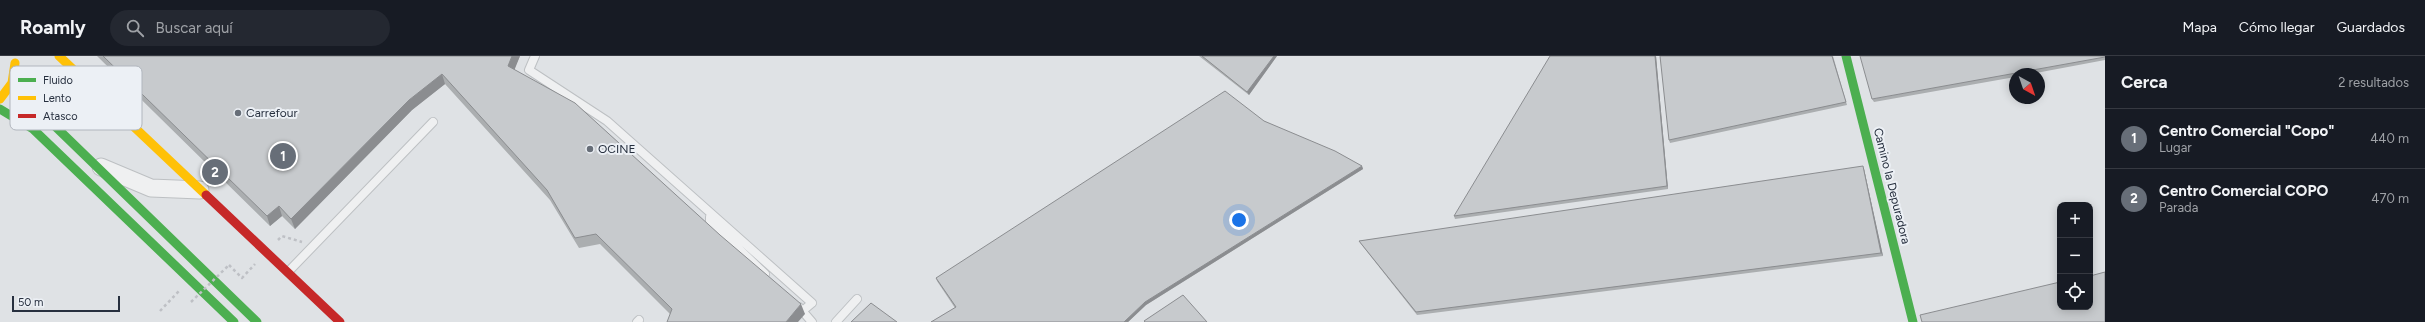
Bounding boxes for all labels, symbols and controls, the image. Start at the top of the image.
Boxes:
search box [110,10,390,46]
text: Roamly [20,16,86,39]
icon: search [124,17,146,39]
text: Buscar aquí [156,19,233,37]
text: Mapa [2182,19,2217,36]
text: Cómo llegar [2239,19,2314,36]
text: Guardados [2336,19,2405,36]
legend [10,66,142,130]
north arrow [2009,68,2045,104]
text: Cerca [2121,72,2168,92]
text: Fluido [43,74,73,87]
text: 2 resultados [2338,75,2409,90]
text: Lento [43,92,71,105]
place label: Carrefour [246,106,298,120]
marker: Carrefour [233,108,243,118]
text: Atasco [43,110,78,123]
text: Centro Comercial "Copo" [2159,122,2334,140]
street label: Camino la Depuradora [1871,127,1913,245]
text: 1 [2131,131,2137,146]
text: 440 m [2370,131,2409,146]
text: Lugar [2159,140,2192,155]
pin: 1 [270,141,296,171]
place label: OCINE [598,142,636,156]
marker: OCINE [585,144,595,154]
pin: 2 [202,157,228,187]
text: Centro Comercial COPO [2159,182,2328,200]
text: 2 [2130,191,2138,206]
text: 470 m [2371,191,2409,206]
text: Parada [2159,200,2198,215]
map controls [2057,202,2093,310]
button: + [2057,202,2093,238]
your location [1229,210,1249,230]
button: − [2057,238,2093,274]
button: locate [2057,274,2093,310]
scale bar [12,294,120,313]
text: 50 m [18,296,43,309]

